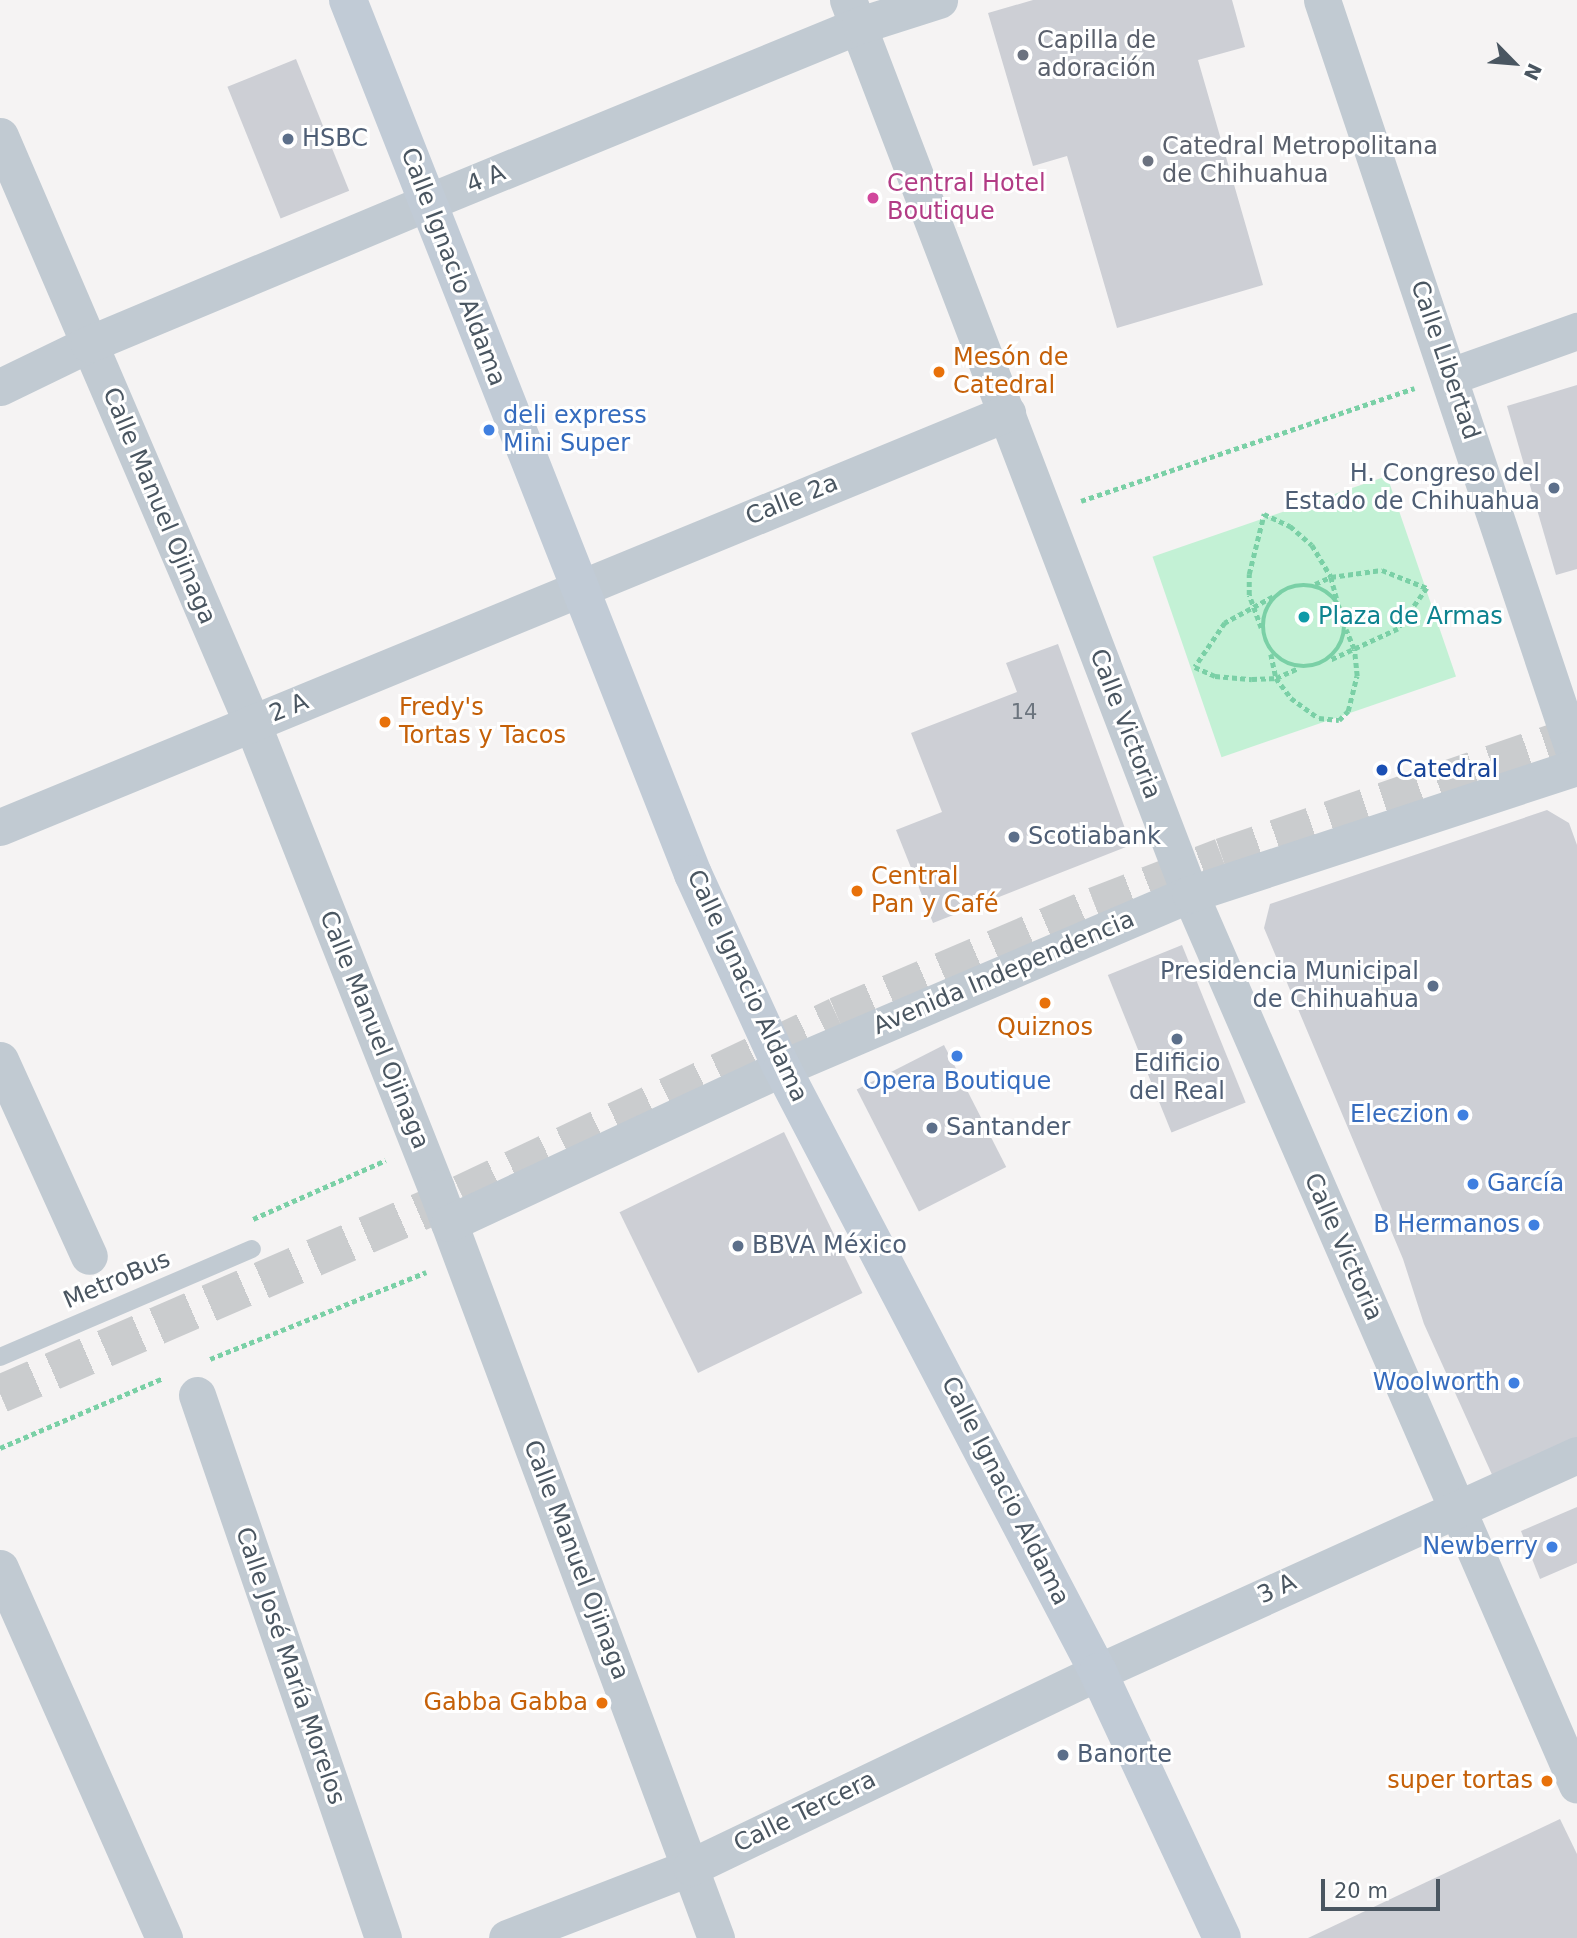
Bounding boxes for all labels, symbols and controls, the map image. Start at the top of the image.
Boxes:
place label: Capilla de adoración [1037,27,1156,83]
north arrow [1479,28,1549,98]
marker: Capilla de adoración [1015,47,1031,63]
text: N [1520,60,1546,84]
place label: HSBC [302,125,368,153]
marker: HSBC [280,131,296,147]
place label: Catedral Metropolitana de Chihuahua [1162,133,1438,189]
street label: Calle Ignacio Aldama [394,144,512,390]
marker: Catedral Metropolitana de Chihuahua [1140,153,1156,169]
street label: 4 A [462,158,510,200]
place label: Central Hotel Boutique [887,170,1046,226]
marker: Central Hotel Boutique [865,190,881,206]
street label: Calle Libertad [1404,277,1486,443]
place label: Mesón de Catedral [953,344,1068,400]
marker: Mesón de Catedral [931,364,947,380]
street label: Calle Manuel Ojinaga [96,383,222,629]
place label: deli express Mini Super [503,402,647,458]
marker: deli express Mini Super [481,422,497,438]
place label: H. Congreso del Estado de Chihuahua [1284,460,1540,516]
street label: Calle 2a [742,468,842,532]
marker: H. Congreso del Estado de Chihuahua [1546,480,1562,496]
place label: Plaza de Armas [1318,603,1503,631]
marker: Plaza de Armas [1296,609,1312,625]
street label: Calle Victoria [1083,645,1167,803]
street label: 2 A [265,687,313,729]
place label: Fredy's Tortas y Tacos [399,694,566,750]
house number: 14 [1011,699,1037,725]
marker: Fredy's Tortas y Tacos [377,714,393,730]
place label: Catedral [1396,756,1498,784]
marker: Catedral [1374,762,1390,778]
place label: Scotiabank [1028,823,1161,851]
marker: Scotiabank [1006,829,1022,845]
place label: Central Pan y Café [871,863,998,919]
street label: Calle Ignacio Aldama [681,865,813,1107]
marker: Central Pan y Café [849,883,865,899]
street label: Avenida Independencia [869,905,1139,1041]
street label: Calle Manuel Ojinaga [313,907,435,1153]
place label: Presidencia Municipal de Chihuahua [1160,958,1419,1014]
marker: Presidencia Municipal de Chihuahua [1425,978,1441,994]
marker: Quiznos [1037,995,1053,1011]
place label: Quiznos [997,1014,1093,1042]
marker: Edificio del Real [1169,1031,1185,1047]
marker: Opera Boutique [949,1048,965,1064]
place label: Edificio del Real [1129,1050,1225,1106]
place label: Opera Boutique [863,1068,1051,1096]
place label: Eleczion [1350,1101,1449,1129]
marker: Eleczion [1455,1107,1471,1123]
place label: Santander [946,1114,1070,1142]
marker: Santander [924,1120,940,1136]
street label: Calle Victoria [1298,1169,1388,1325]
place label: García [1487,1170,1564,1198]
marker: García [1465,1176,1481,1192]
place label: B Hermanos [1373,1211,1520,1239]
marker: B Hermanos [1526,1217,1542,1233]
place label: BBVA México [752,1232,907,1260]
marker: BBVA México [730,1238,746,1254]
street label: MetroBus [59,1245,175,1315]
place label: Woolworth [1373,1369,1500,1397]
street label: Calle Ignacio Aldama [935,1372,1075,1610]
marker: Woolworth [1506,1375,1522,1391]
street label: Calle Manuel Ojinaga [517,1436,635,1684]
street label: Calle José María Morelos [229,1524,351,1808]
place label: Newberry [1422,1533,1538,1561]
marker: Newberry [1544,1539,1560,1555]
street label: 3 A [1253,1568,1301,1610]
place label: Gabba Gabba [423,1689,588,1717]
marker: Gabba Gabba [594,1695,610,1711]
place label: Banorte [1077,1741,1172,1769]
marker: Banorte [1055,1747,1071,1763]
street label: Calle Tercera [729,1765,881,1859]
place label: super tortas [1387,1767,1533,1795]
marker: super tortas [1539,1773,1555,1789]
scale bar [1325,1864,1444,1908]
text: 20 m [1334,1879,1388,1903]

